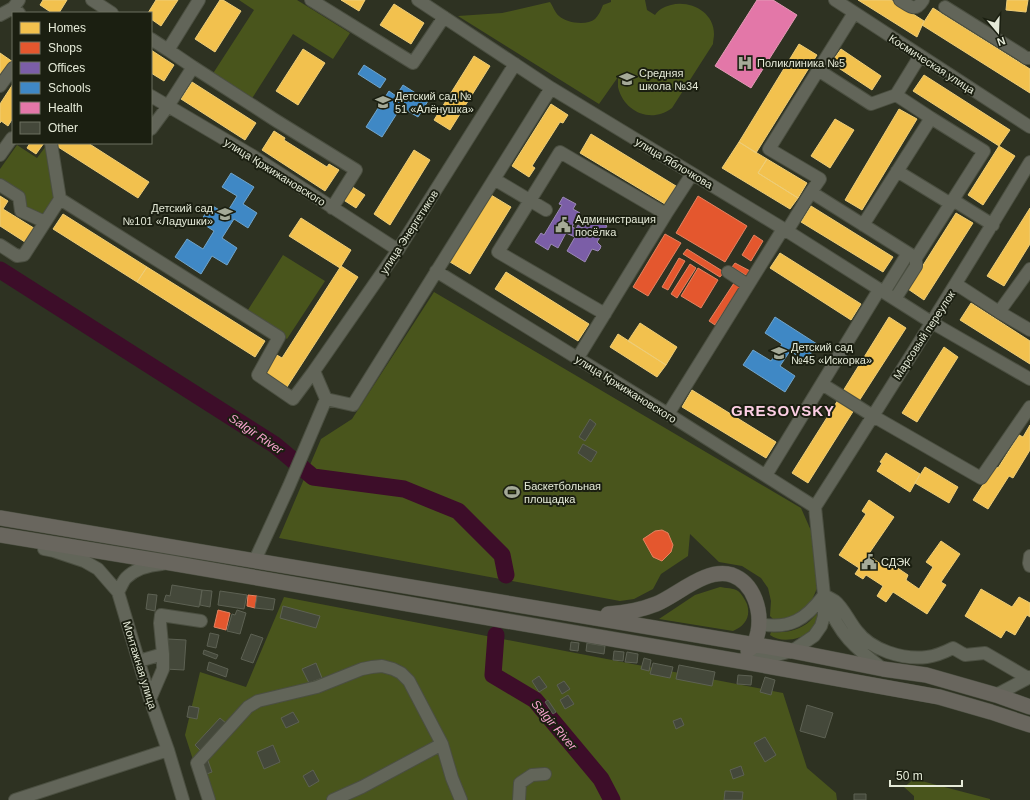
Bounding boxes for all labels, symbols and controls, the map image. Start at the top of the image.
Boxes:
legend [12,12,152,144]
north arrow [978,12,1018,52]
text: Homes [48,21,86,35]
street label: Космическая улица [887,32,978,97]
text: N [995,34,1007,48]
text: Shops [48,41,82,55]
hospital icon: Поликлиника №5 [736,54,754,72]
place label: Поликлиника №5 [757,57,845,69]
text: Offices [48,61,85,75]
place label: Средняя школа №34 [639,67,698,92]
school or university icon: Средняя школа №34 [618,70,636,88]
text: Schools [48,81,91,95]
place label: Детский сад № 51 «Алёнушка» [395,90,474,115]
school or university icon: Детский сад № 51 «Алёнушка» [374,93,392,111]
text: Health [48,101,83,115]
text: Other [48,121,78,135]
street label: улица Яблочкова [633,135,716,191]
street label: улица Кржижановского [222,136,328,208]
street label: улица Энергетиков [378,188,441,276]
place label: Детский сад №101 «Ладушки» [123,202,214,227]
school or university icon: Детский сад №101 «Ладушки» [216,205,234,223]
place label: Администрация посёлка [575,213,656,238]
public building icon: Администрация посёлка [554,216,572,234]
street label: Марсовый переулок [891,288,957,382]
place label: Детский сад №45 «Искорка» [791,341,872,366]
school or university icon: Детский сад №45 «Искорка» [770,344,788,362]
street label: улица Кржижановского [573,353,679,425]
district label: GRESOVSKY [731,402,835,419]
water label: Salgir River [226,411,286,458]
place label: Баскетбольная площадка [524,480,601,505]
sports icon: Баскетбольная площадка [503,483,521,501]
public building icon: СДЭК [860,553,878,571]
place label: СДЭК [881,556,911,568]
street label: Монтажная улица [121,620,159,711]
water label: Salgir River [528,697,580,754]
scale bar [890,762,962,788]
text: 50 m [896,769,923,783]

